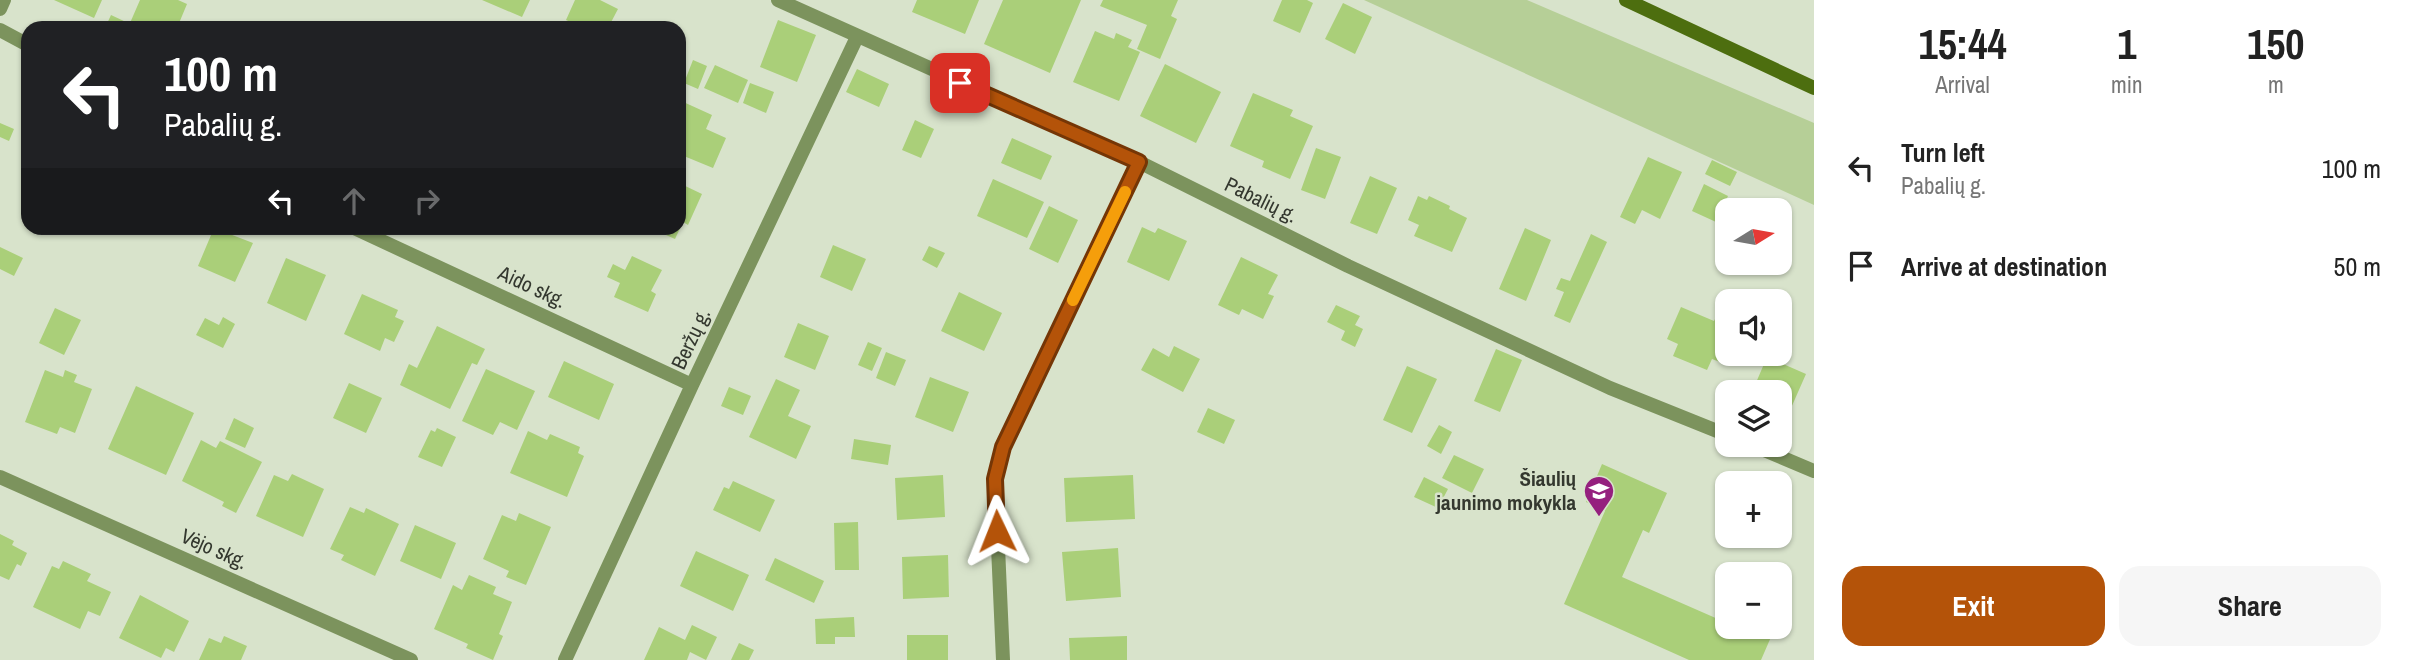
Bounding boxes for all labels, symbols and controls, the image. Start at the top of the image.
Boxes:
text: 15:44 [1919,16,2007,72]
text: 1 [2117,16,2136,72]
text: 150 [2247,16,2305,72]
text: 100 m [164,40,278,106]
icon: left [49,49,140,140]
pin [930,53,990,113]
icon: arrive [941,64,979,102]
text: Arrival [1935,69,1990,100]
text: min [2111,69,2143,100]
text: m [2268,69,2284,100]
text: Pabalių g. [164,103,282,146]
text: Turn left [1901,135,1985,170]
icon: left [1842,149,1880,187]
text: 100 m [2322,151,2381,186]
street label: Pabalių g. [1220,170,1302,230]
text: Pabalių g. [1901,170,1986,201]
icon: left [262,182,300,220]
icon: ahead [335,182,373,220]
icon: right [408,182,446,220]
north arrow [1715,198,1792,275]
map controls [1715,198,1792,639]
icon: arrive [1842,247,1880,285]
text: Arrive at destination [1901,249,2107,284]
text: 50 m [2334,249,2381,284]
street label: Aido skg. [493,258,571,315]
button: sound [1715,289,1792,366]
street label: Beržų g. [664,304,717,374]
button: layers [1715,380,1792,457]
place label: Šiaulių jaunimo mokykla [1435,464,1576,517]
button: + [1715,471,1792,548]
school or university icon: Šiaulių jaunimo mokykla [1582,474,1616,518]
position arrow [960,494,1034,568]
street label: Vėjo skg. [176,521,252,576]
button: − [1715,562,1792,639]
button: Exit [1842,566,2105,646]
button: Share [2119,566,2381,646]

